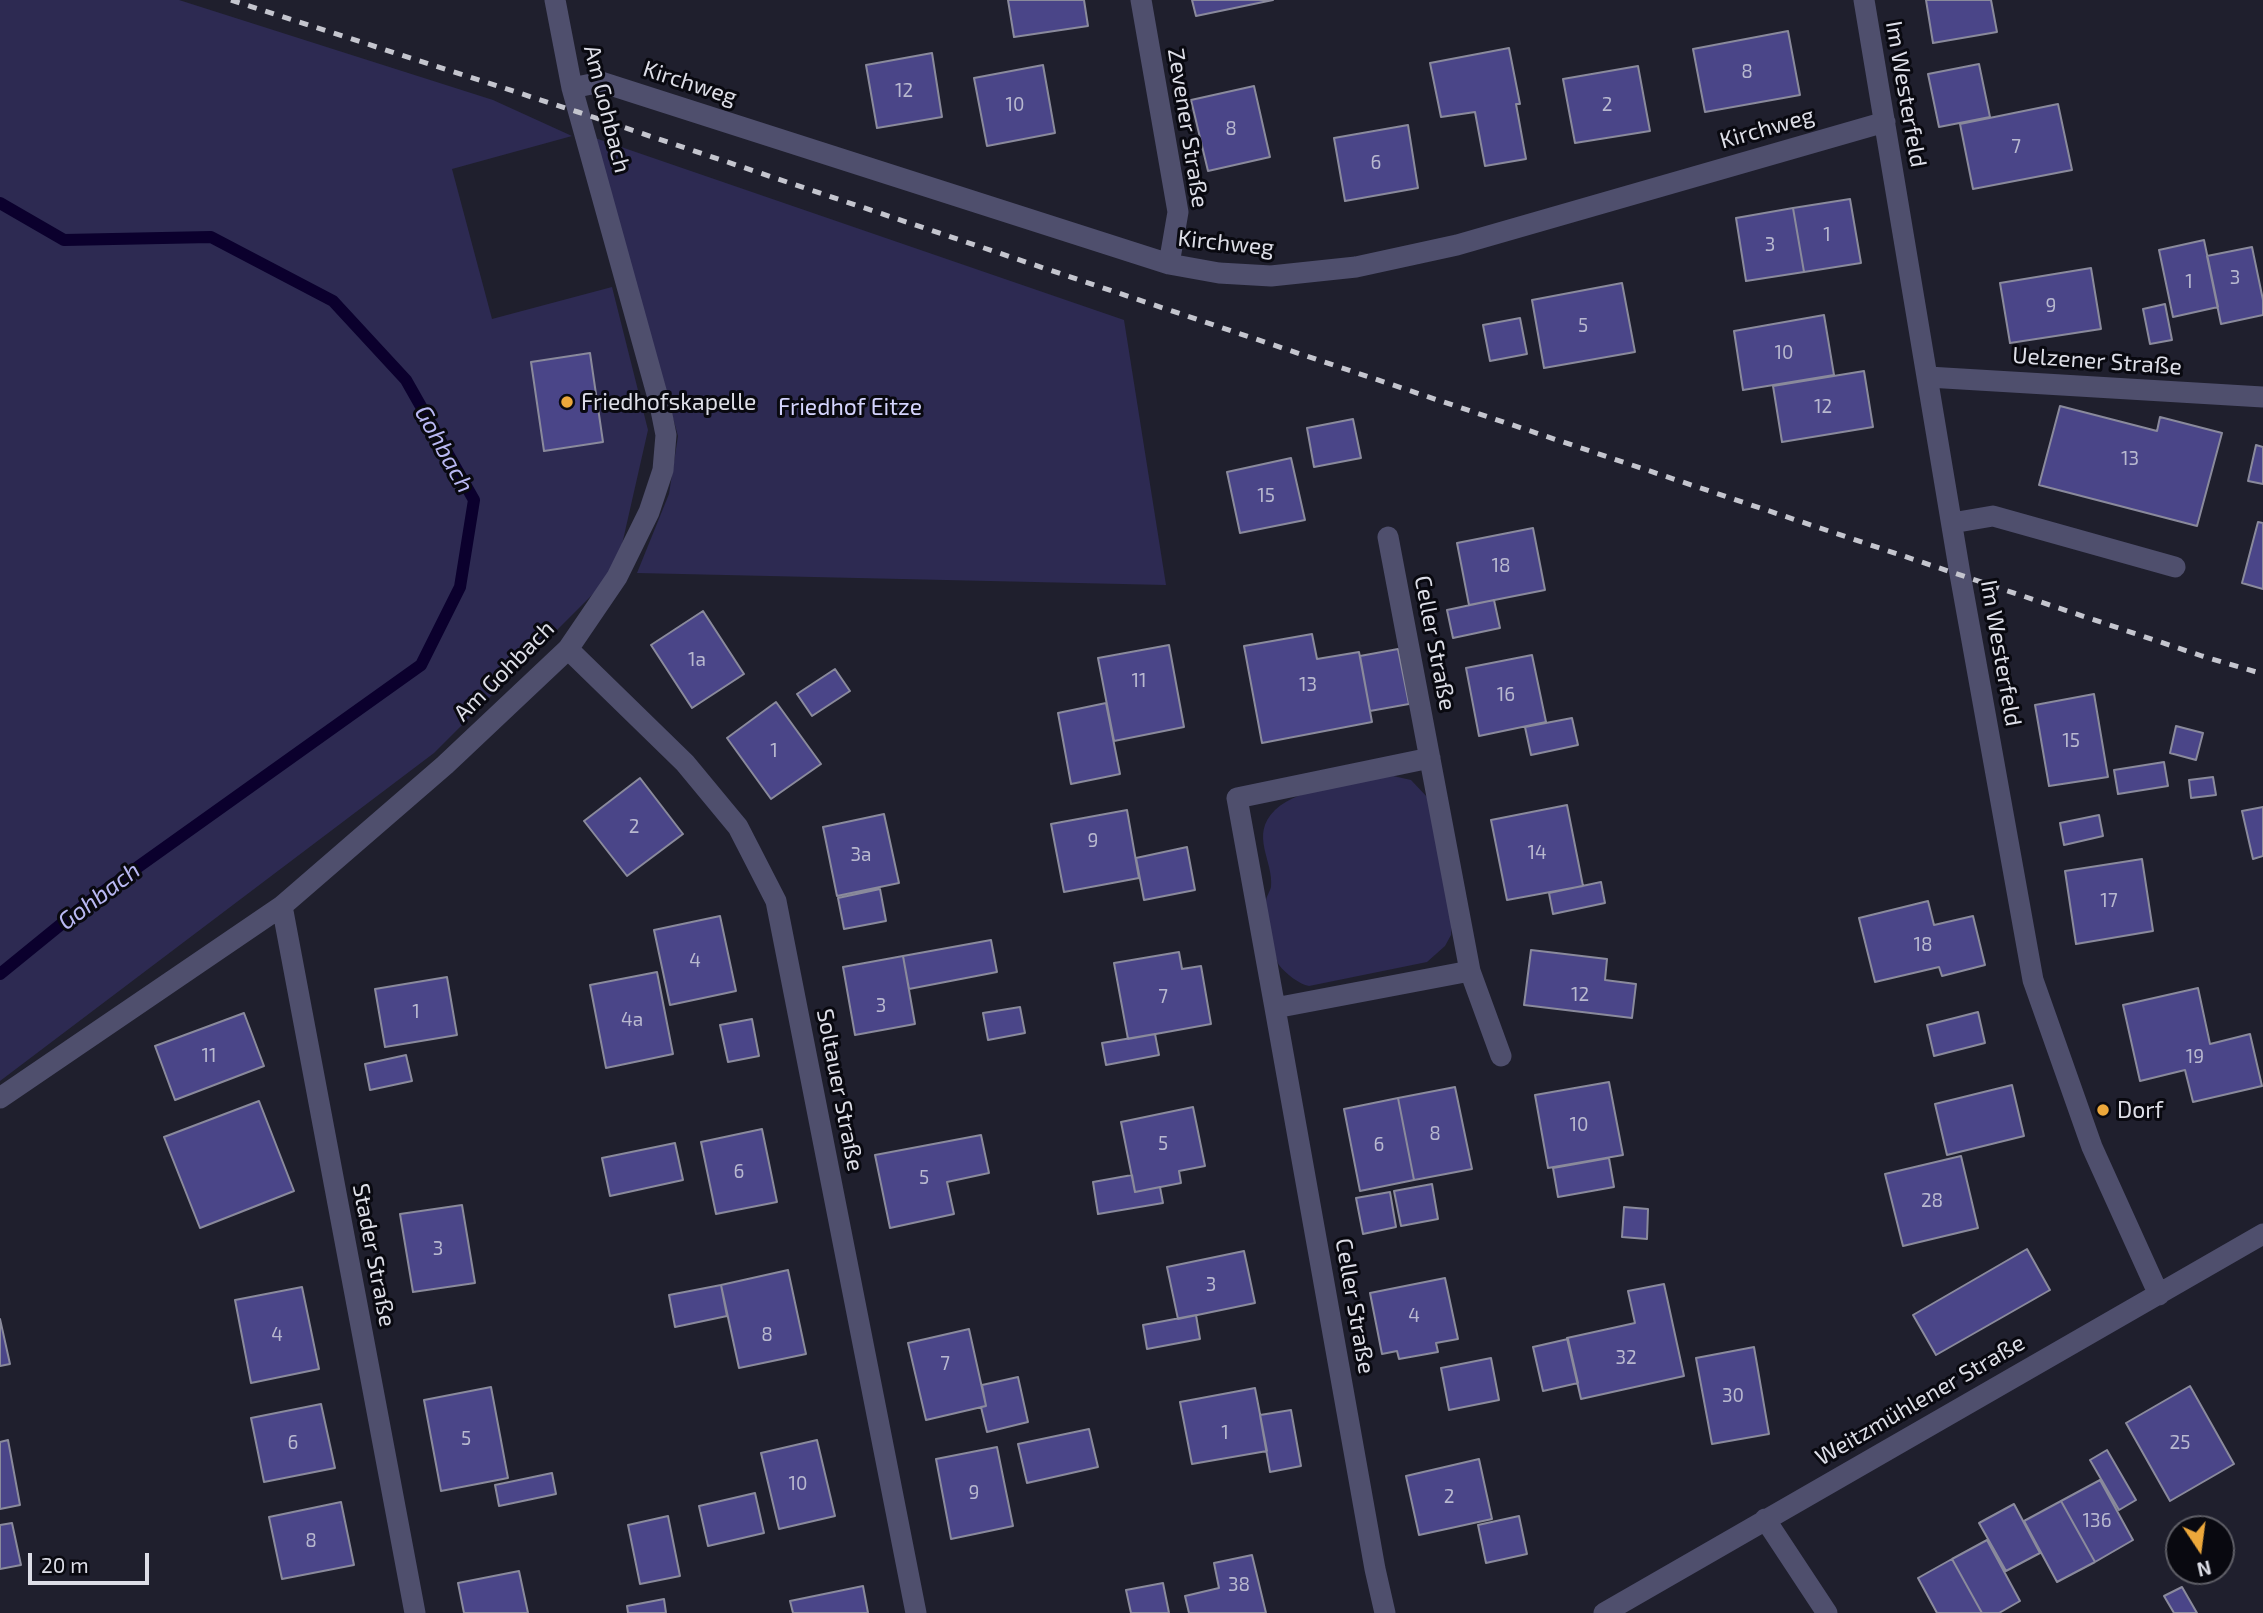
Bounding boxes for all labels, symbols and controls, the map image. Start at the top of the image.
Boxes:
street label: Im Westerfeld [1880,19,1932,169]
street label: Am Gohbach [578,42,636,176]
street label: Zevener Straße [1162,46,1214,210]
street label: Kirchweg [640,55,740,111]
house number: 8 [1741,61,1753,83]
house number: 12 [895,80,913,102]
house number: 10 [1005,94,1025,116]
house number: 2 [1602,94,1612,116]
street label: Kirchweg [1717,101,1817,155]
house number: 8 [1225,118,1237,140]
house number: 7 [2011,136,2021,158]
house number: 6 [1371,152,1381,174]
street label: Kirchweg [1176,224,1276,262]
house number: 1 [1823,224,1831,246]
house number: 3 [1765,234,1775,256]
house number: 3 [2230,267,2240,289]
house number: 1 [2185,271,2193,293]
house number: 9 [2046,295,2056,317]
house number: 5 [1578,315,1588,337]
street label: Uelzener Straße [2011,341,2183,381]
house number: 10 [1774,342,1794,364]
place label: Friedhofskapelle [581,388,756,416]
park label: Friedhof Eitze [778,393,922,421]
marker: Friedhofskapelle [559,394,575,410]
house number: 12 [1814,396,1832,418]
water label: Gohbach [408,400,480,498]
house number: 13 [2121,448,2139,470]
house number: 15 [1257,485,1275,507]
house number: 18 [1491,555,1511,577]
street label: Celler Straße [1408,573,1462,713]
street label: Im Westerfeld [1975,578,2027,728]
street label: Am Gohbach [448,615,560,727]
house number: 1a [688,649,706,671]
house number: 11 [1131,670,1147,692]
house number: 13 [1299,674,1317,696]
house number: 16 [1497,684,1515,706]
house number: 15 [2062,730,2080,752]
house number: 1 [770,740,778,762]
house number: 2 [629,816,639,838]
house number: 9 [1088,830,1098,852]
house number: 14 [1527,842,1547,864]
house number: 3a [851,844,871,866]
water label: Gohbach [52,856,146,936]
house number: 17 [2100,890,2118,912]
house number: 18 [1913,934,1933,956]
house number: 4 [689,950,701,972]
house number: 12 [1571,984,1589,1006]
house number: 7 [1158,986,1168,1008]
house number: 3 [876,995,886,1017]
house number: 1 [412,1001,420,1023]
street label: Soltauer Straße [811,1006,869,1174]
house number: 4a [621,1009,643,1031]
house number: 11 [201,1045,217,1067]
house number: 19 [2186,1046,2204,1068]
place label: Dorf [2117,1096,2163,1124]
marker: Dorf [2095,1102,2111,1118]
house number: 10 [1569,1114,1589,1136]
house number: 8 [1429,1123,1441,1145]
house number: 5 [1158,1133,1168,1155]
house number: 6 [1374,1134,1384,1156]
house number: 6 [734,1161,744,1183]
house number: 5 [919,1167,929,1189]
street label: Stader Straße [347,1181,401,1329]
house number: 28 [1921,1190,1943,1212]
street label: Celler Straße [1330,1236,1380,1376]
house number: 3 [433,1238,443,1260]
house number: 3 [1206,1274,1216,1296]
house number: 4 [1408,1305,1420,1327]
house number: 4 [271,1324,283,1346]
house number: 8 [761,1324,773,1346]
street label: Weitzmühlener Straße [1810,1329,2030,1471]
house number: 32 [1615,1347,1637,1369]
house number: 7 [940,1353,950,1375]
house number: 30 [1722,1385,1744,1407]
house number: 1 [1221,1422,1229,1444]
house number: 5 [461,1428,471,1450]
house number: 6 [288,1432,298,1454]
house number: 25 [2170,1432,2190,1454]
house number: 10 [788,1473,808,1495]
house number: 9 [969,1482,979,1504]
house number: 2 [1444,1486,1454,1508]
house number: 136 [2083,1510,2111,1532]
north arrow [2165,1515,2235,1585]
house number: 8 [305,1530,317,1552]
scale bar [32,1540,152,1584]
text: 20 m [41,1552,89,1577]
text: N [2195,1556,2214,1582]
house number: 38 [1228,1574,1250,1596]

